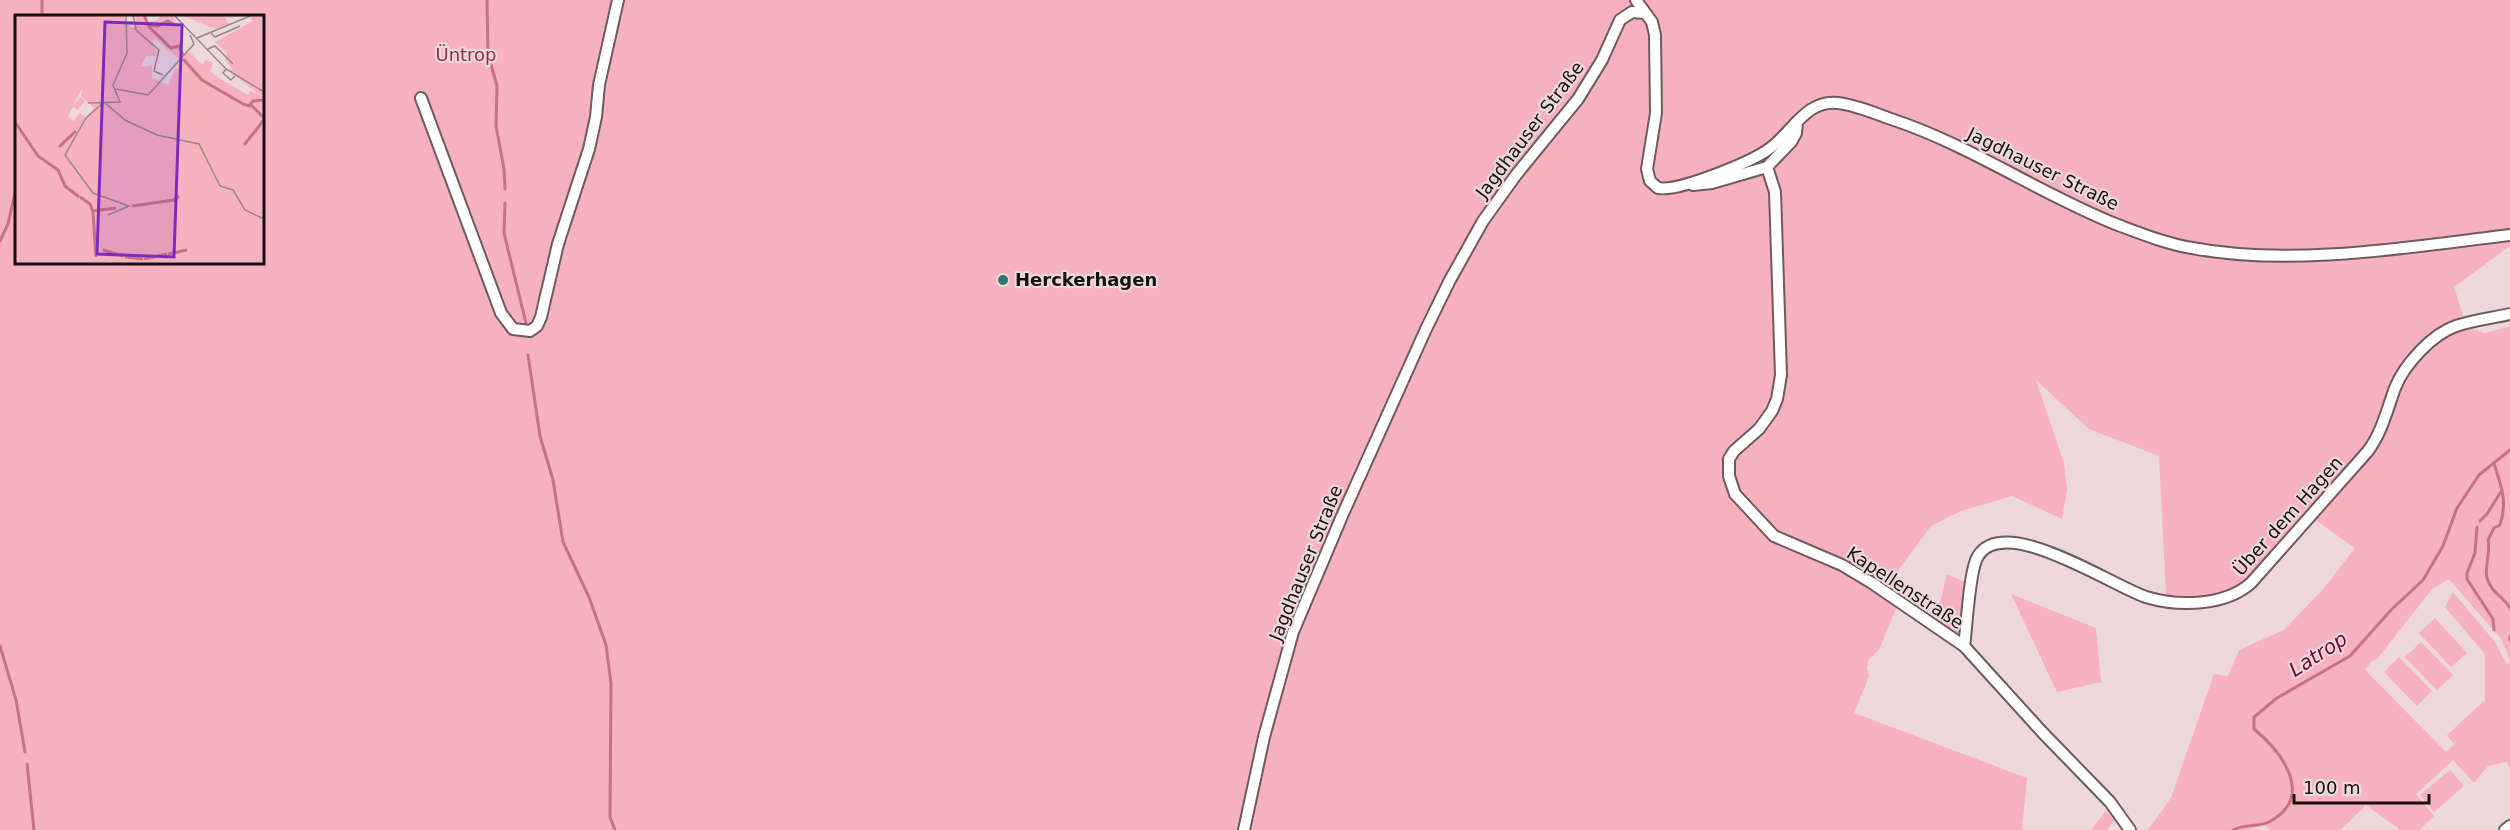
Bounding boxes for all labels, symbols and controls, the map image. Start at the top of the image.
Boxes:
inset map [15,15,264,264]
park label: Üntrop [435,44,497,65]
street label: Jagdhauser Straße [1471,57,1588,203]
street label: Jagdhauser Straße [1963,122,2122,214]
place label: Herckerhagen [1015,269,1157,290]
marker: Herckerhagen [996,273,1010,287]
street label: Über dem Hagen [2229,452,2347,580]
street label: Jagdhauser Straße [1264,482,1346,645]
street label: Kapellenstraße [1843,542,1968,633]
water label: Latrop [2284,626,2352,682]
scale bar [2294,767,2429,805]
text: 100 m [2303,777,2361,798]

